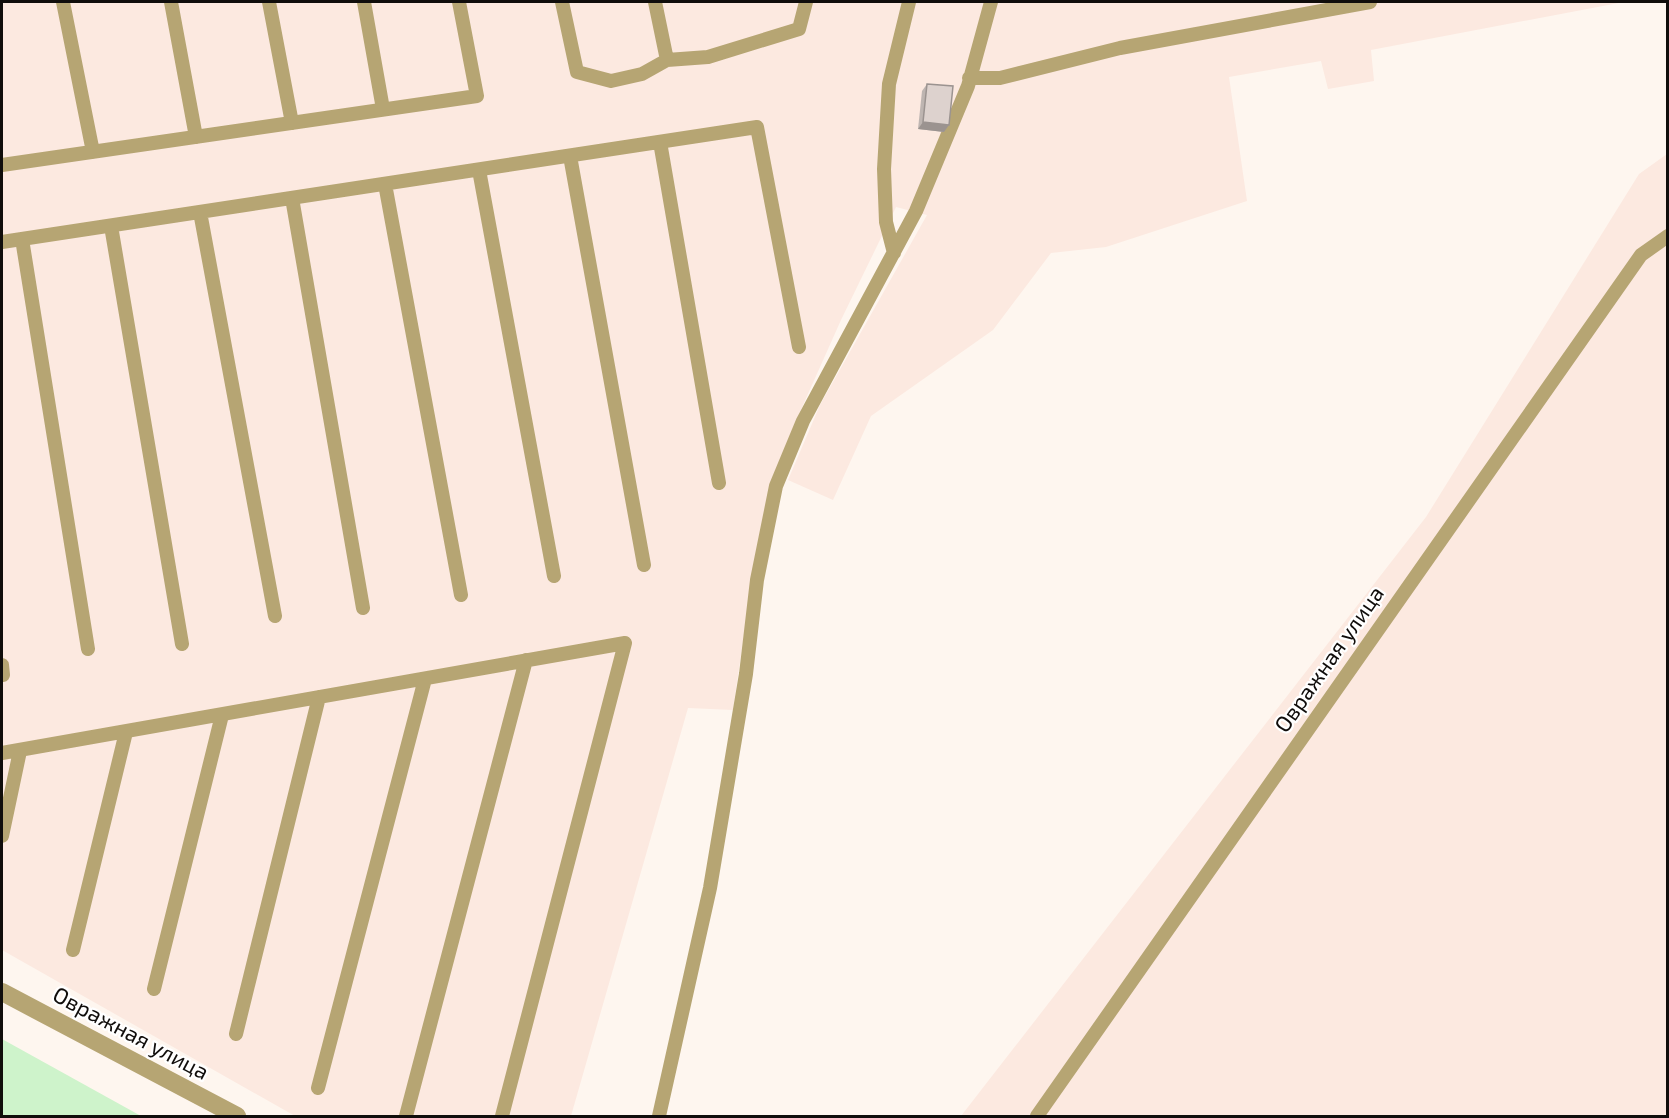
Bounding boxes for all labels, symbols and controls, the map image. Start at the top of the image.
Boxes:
street label: Овражная улица [1268,580,1389,737]
street label: Овражная улица [49,980,214,1085]

